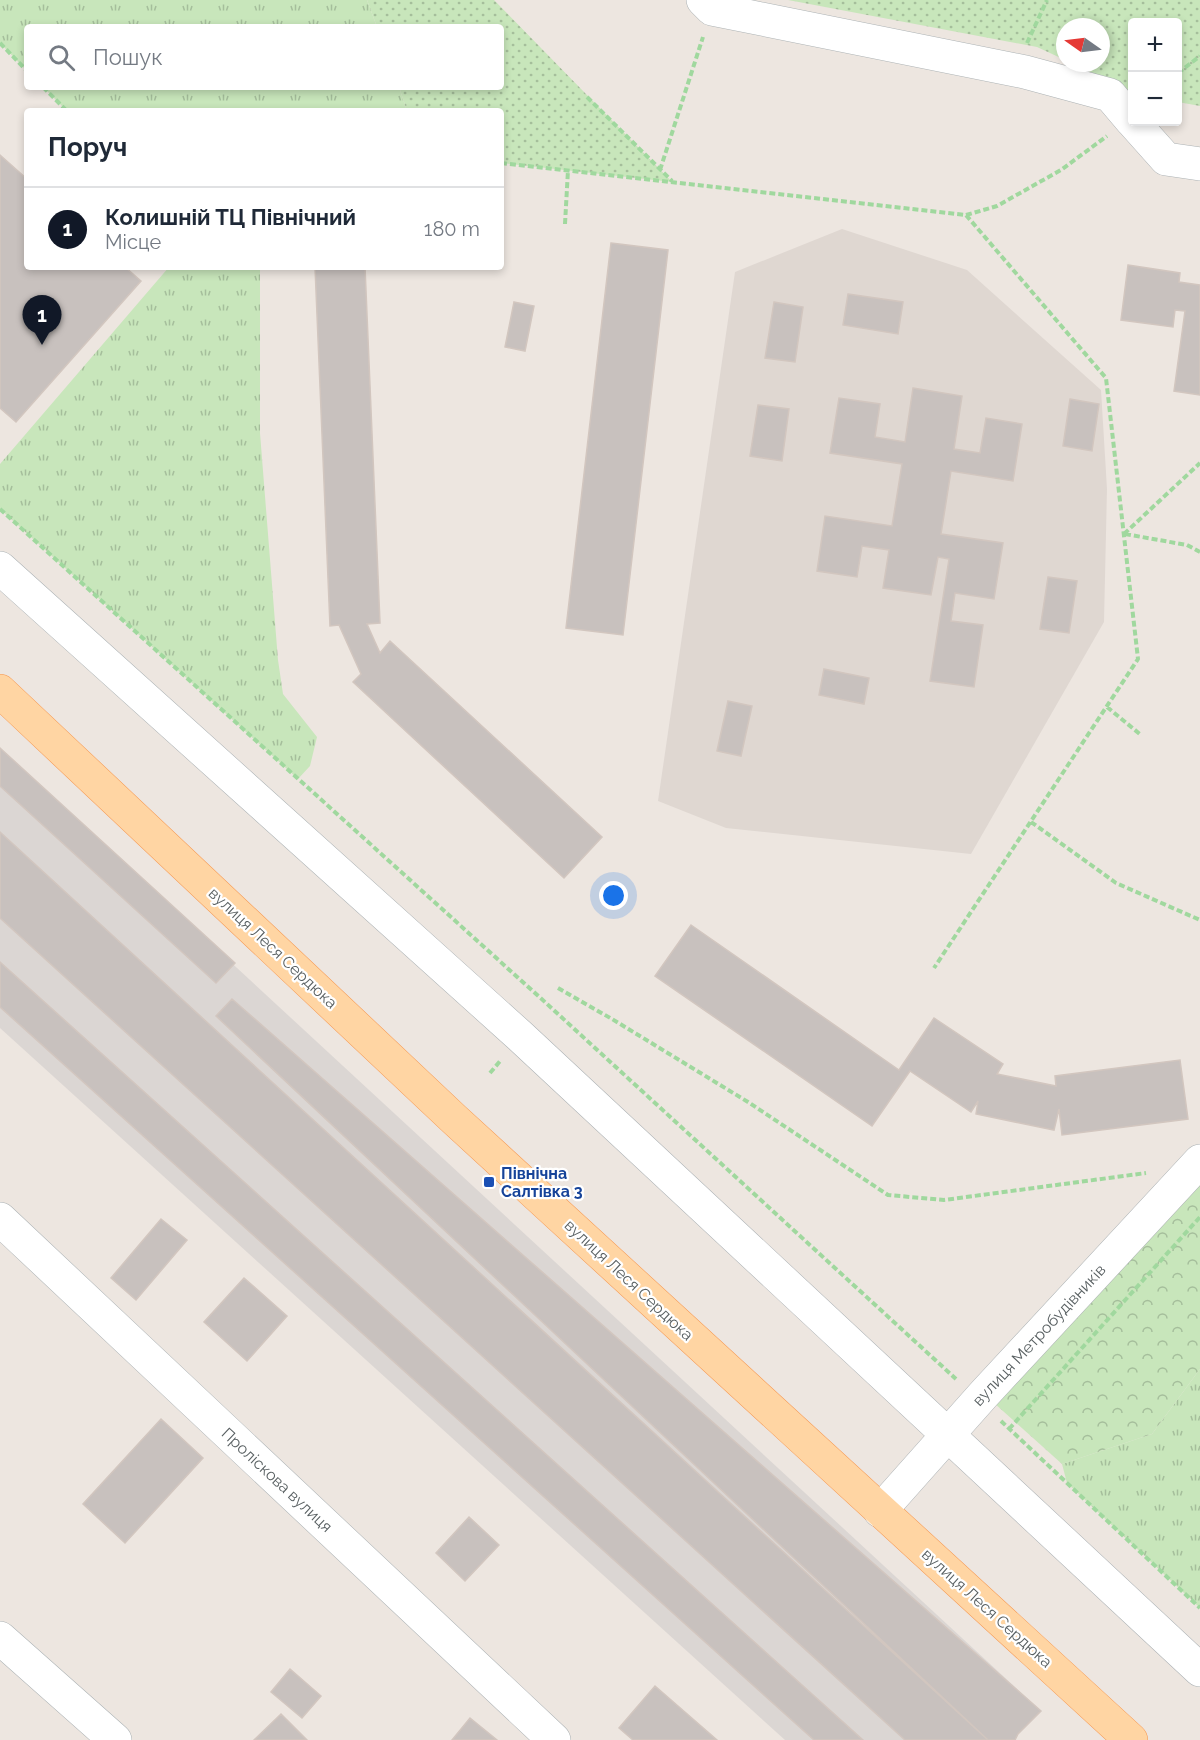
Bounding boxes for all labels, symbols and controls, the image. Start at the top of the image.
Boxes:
north arrow [1056,18,1110,72]
map controls [1128,18,1182,126]
button: + [1128,18,1182,72]
search box [24,24,504,90]
icon: search [45,41,78,74]
text: Пошук [93,44,163,70]
button: − [1128,72,1182,126]
text: Поруч [48,132,127,162]
text: Колишній ТЦ Північний [105,204,356,230]
text: 1 [63,217,72,241]
text: 180 m [424,217,480,241]
text: Місце [105,230,161,254]
pin: 1 [22,296,62,345]
your location [599,881,628,910]
street label: вулиця Леся Сердюка [205,884,341,1012]
place label: Північна Салтівка 3 [501,1164,583,1201]
marker: Північна Салтівка 3 [482,1175,496,1189]
street label: вулиця Леся Сердюка [561,1216,697,1344]
street label: вулиця Метробудівників [968,1260,1110,1410]
street label: Проліскова вулиця [218,1424,336,1536]
street label: вулиця Леся Сердюка [918,1545,1056,1671]

